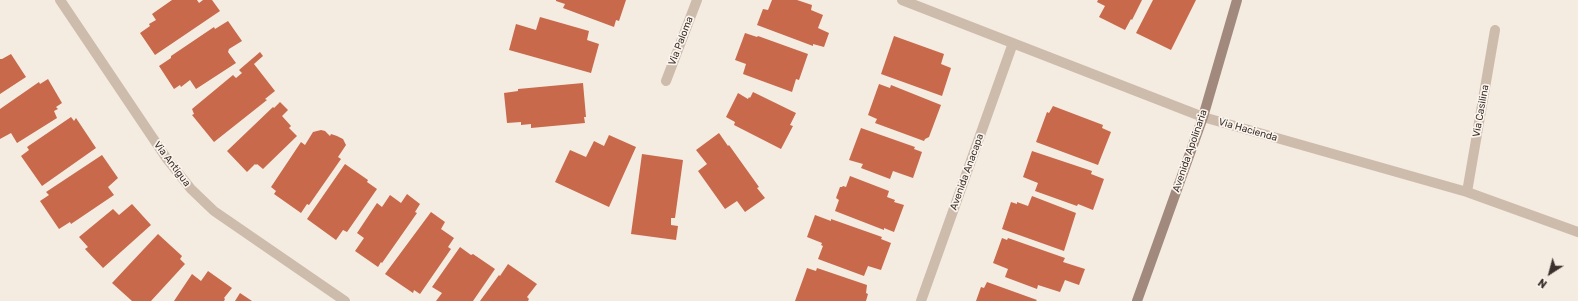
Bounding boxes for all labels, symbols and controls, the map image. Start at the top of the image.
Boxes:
street label: Via Paloma [666,15,696,67]
street label: Via Casilina [1470,84,1492,138]
street label: Avenida Apolinaria [1170,108,1210,194]
street label: Via Hacienda [1217,116,1279,144]
street label: Avenida Anacapa [948,132,986,212]
street label: Via Antigua [151,139,193,189]
north arrow [1530,253,1570,293]
text: N [1536,276,1550,291]

